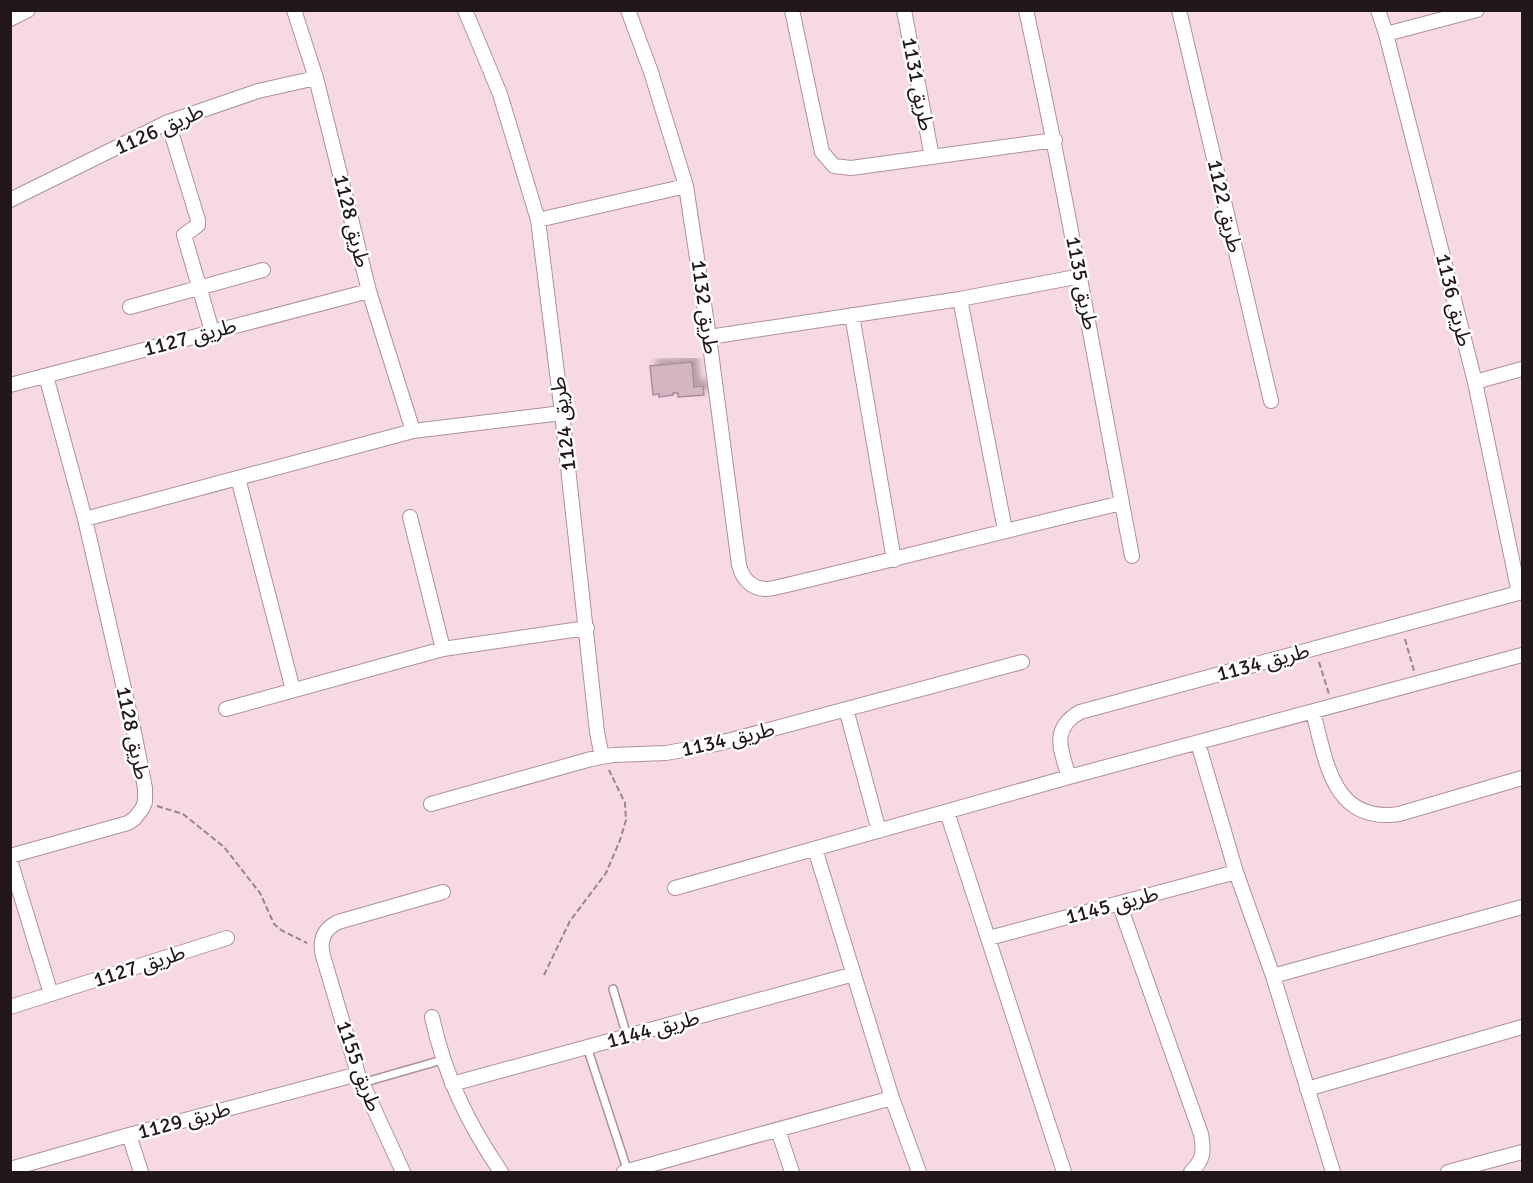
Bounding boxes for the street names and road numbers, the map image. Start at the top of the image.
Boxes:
street label: طريق 1131 [896,35,940,133]
street label: طريق 1126 [110,98,208,160]
street label: طريق 1122 [1202,157,1248,255]
street label: طريق 1128 [328,172,376,270]
street label: طريق 1135 [1060,234,1104,332]
street label: طريق 1136 [1430,251,1478,349]
street label: طريق 1132 [686,258,724,356]
street label: طريق 1127 [141,312,239,362]
street label: طريق 1124 [544,375,582,473]
street label: طريق 1134 [1214,637,1312,687]
street label: طريق 1128 [110,684,156,782]
street label: طريق 1134 [679,716,777,762]
street label: طريق 1145 [1063,880,1161,930]
street label: طريق 1127 [90,939,188,993]
street label: طريق 1144 [604,1004,702,1054]
street label: طريق 1155 [331,1017,387,1115]
street label: طريق 1129 [135,1095,233,1145]

